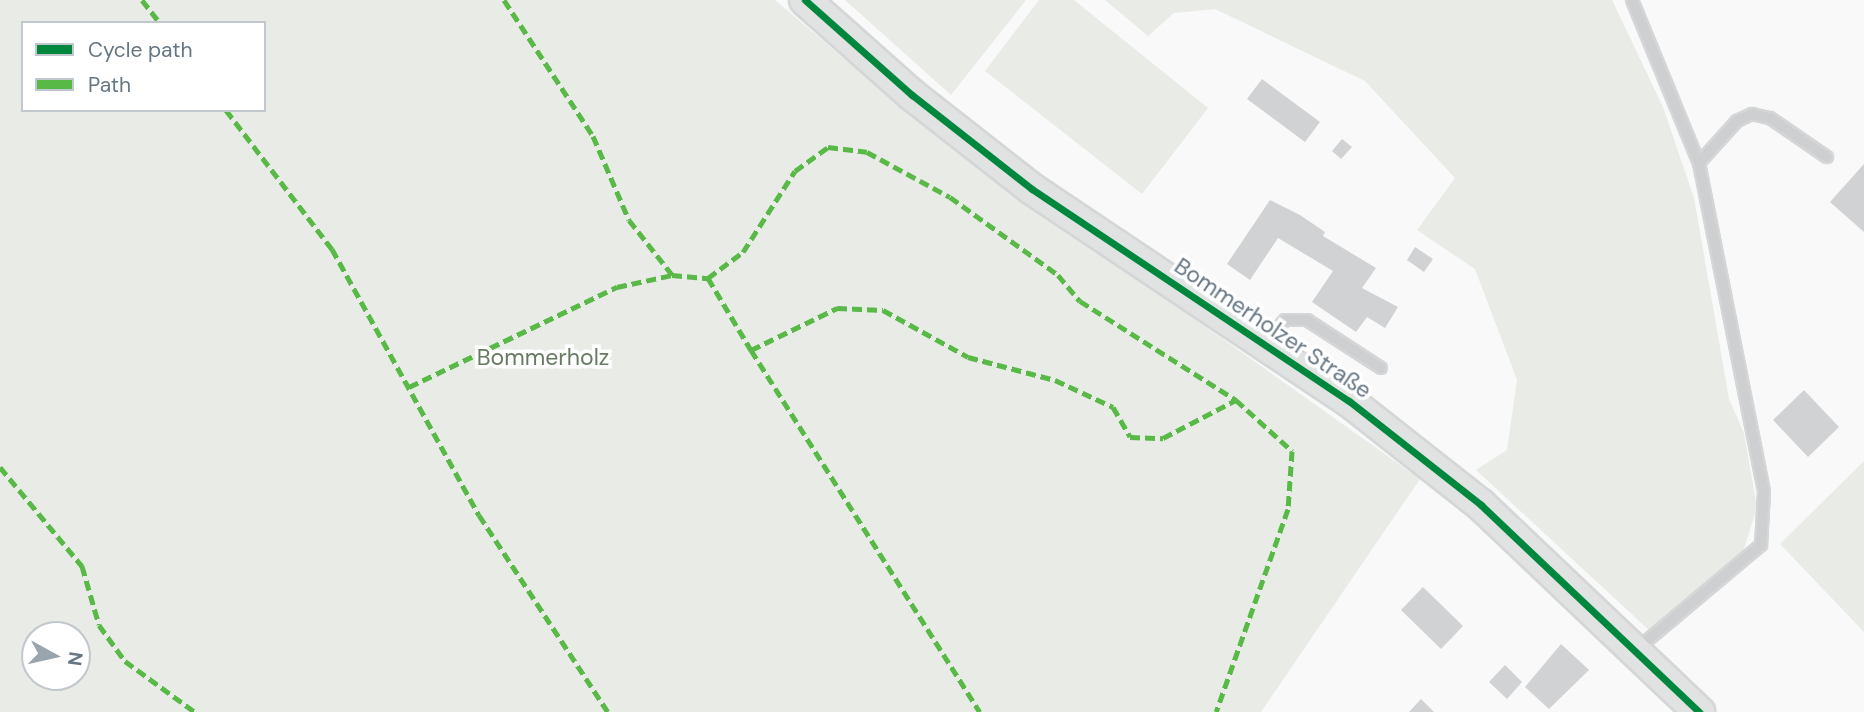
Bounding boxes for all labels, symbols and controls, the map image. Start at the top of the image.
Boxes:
legend [21,21,266,112]
text: Cycle path [88,36,193,64]
text: Path [88,71,131,99]
street label: Bommerholzer Straße [1169,252,1377,404]
park label: Bommerholz [477,343,609,371]
north arrow [21,621,91,691]
text: N [62,650,89,667]

